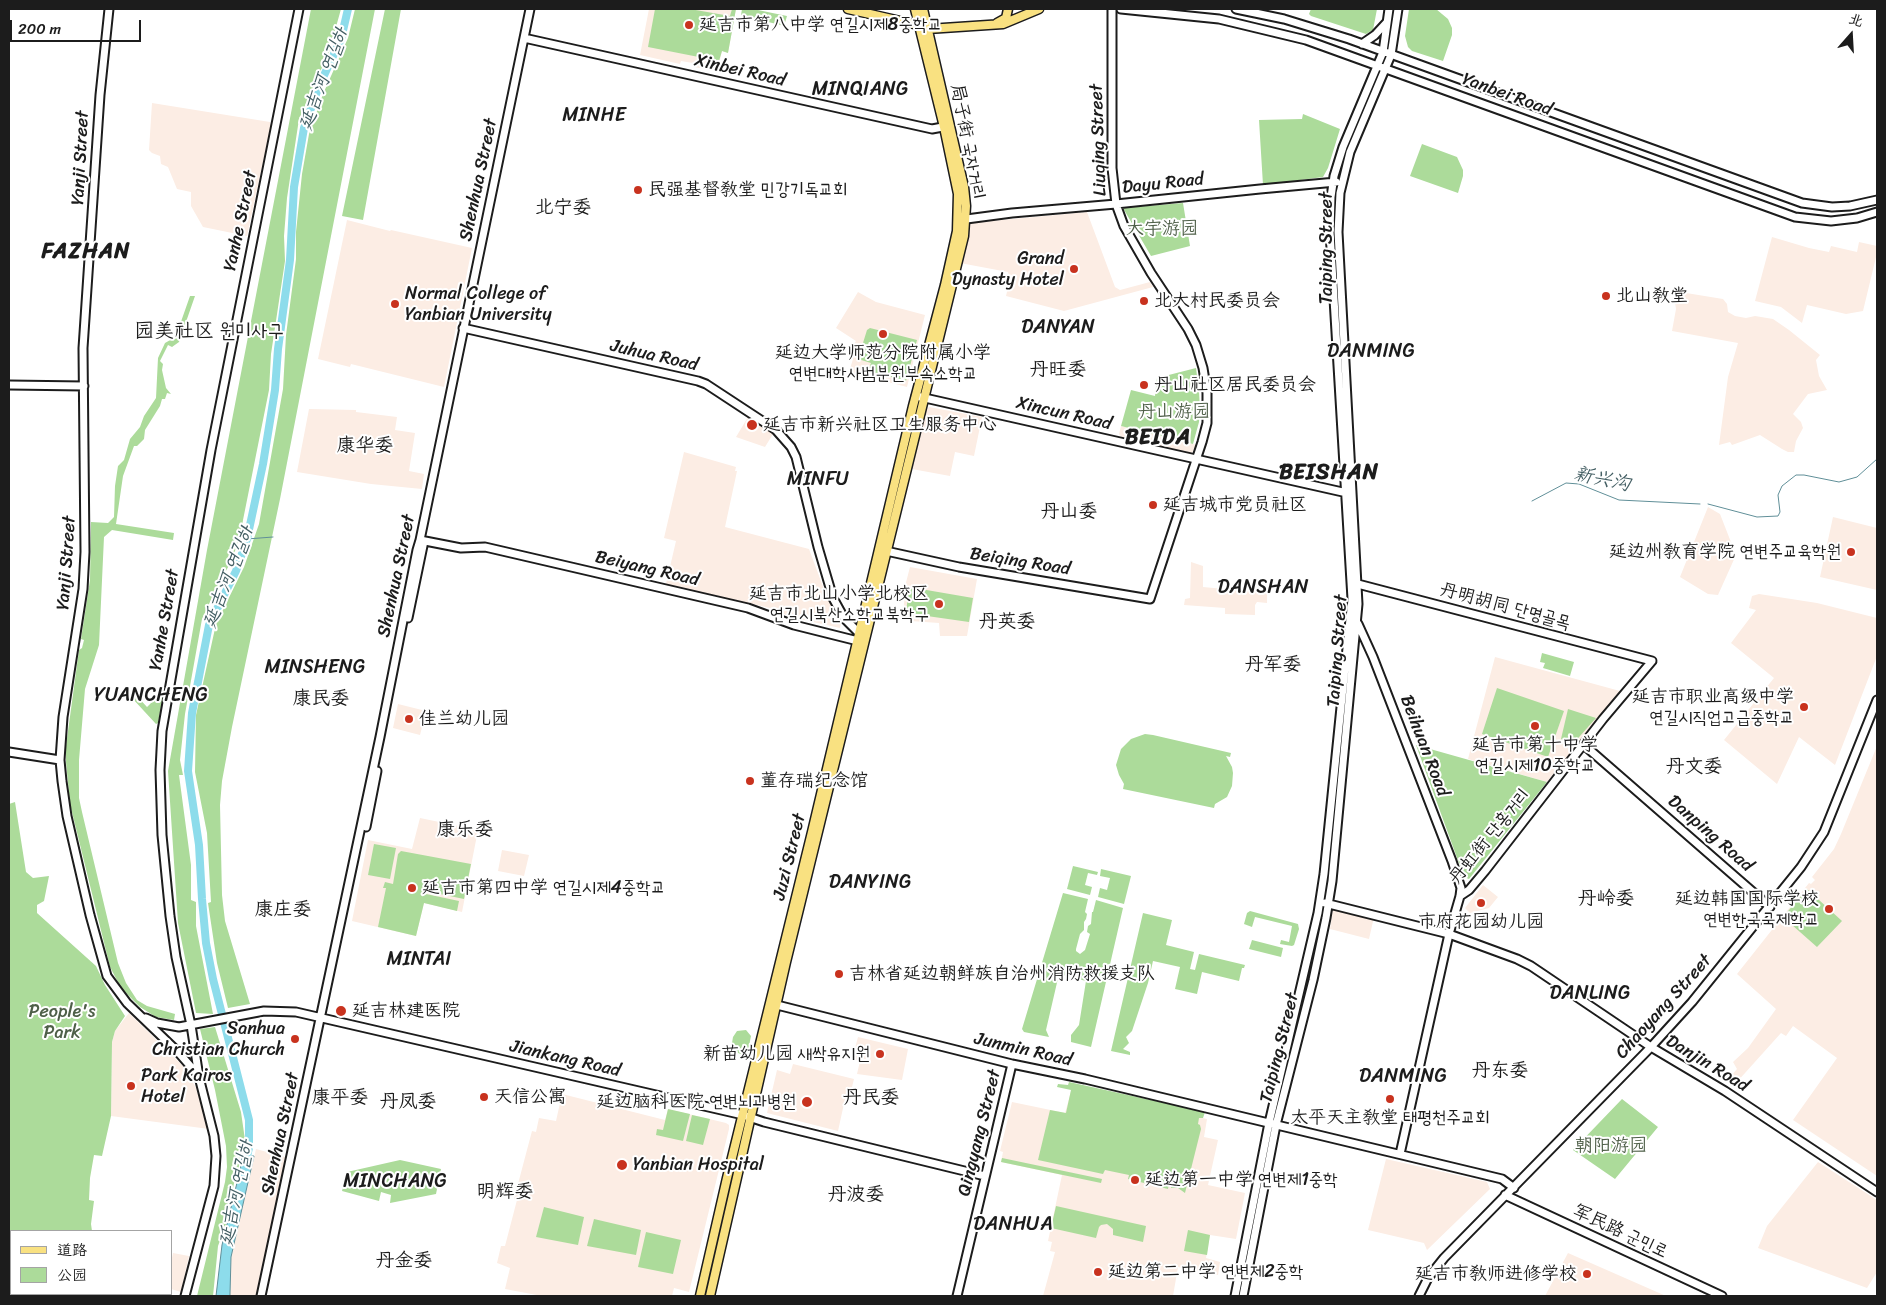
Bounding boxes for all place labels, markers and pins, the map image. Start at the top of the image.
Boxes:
place label: 延吉市第八中学 연길시제8중학교 [699,14,942,36]
marker: 延吉市第八中学 연길시제8중학교 [683,19,695,31]
place label: 民强基督教堂 민강기독교회 [648,179,848,201]
marker: 民强基督教堂 민강기독교회 [632,184,644,196]
place label: Grand Dynasty Hotel [952,248,1064,290]
marker: Grand Dynasty Hotel [1068,263,1080,275]
place label: Normal College of Yanbian University [405,283,552,326]
place label: 北山教堂 [1616,285,1688,307]
place label: 北大村民委员会 [1154,290,1280,312]
marker: 北山教堂 [1600,290,1612,302]
marker: 北大村民委员会 [1138,295,1150,307]
marker: Normal College of Yanbian University [389,298,401,310]
marker: 延边大学师范分院附属小学 연변대학사범분원부속소학교 [877,328,889,340]
place label: 延边大学师范分院附属小学 연변대학사범분원부속소학교 [775,342,991,384]
place label: 丹山社区居民委员会 [1154,374,1316,396]
marker: 丹山社区居民委员会 [1138,379,1150,391]
place label: 延吉市新兴社区卫生服务中心 [763,414,997,436]
marker: 延吉市新兴社区卫生服务中心 [745,418,759,432]
place label: 延吉城市党员社区 [1163,494,1307,516]
marker: 延吉城市党员社区 [1147,499,1159,511]
place label: 延边州教育学院 연변주교육학원 [1609,541,1841,563]
marker: 延边州教育学院 연변주교육학원 [1845,546,1857,558]
place label: 延吉市北山小学北校区 연길시북산소학교북학구 [749,583,929,626]
marker: 延吉市北山小学北校区 연길시북산소학교북학구 [933,598,945,610]
place label: 延吉市职业高级中学 연길시직업고급중학교 [1632,686,1794,729]
marker: 延吉市职业高级中学 연길시직업고급중학교 [1798,701,1810,713]
place label: 佳兰幼儿园 [419,708,509,730]
marker: 佳兰幼儿园 [403,713,415,725]
marker: 延吉市第十中学 연길시제10중학교 [1529,720,1541,732]
place label: 延吉市第十中学 연길시제10중학교 [1472,734,1598,776]
place label: 董存瑞纪念馆 [760,770,868,792]
marker: 董存瑞纪念馆 [744,775,756,787]
place label: 延吉市第四中学 연길시제4중학교 [422,877,665,899]
marker: 延吉市第四中学 연길시제4중학교 [406,882,418,894]
place label: 延边韩国国际学校 연변한국국제학교 [1675,888,1819,931]
marker: 市府花园幼儿园 [1475,897,1487,909]
marker: 延边韩国国际学校 연변한국국제학교 [1823,903,1835,915]
place label: 市府花园幼儿园 [1418,911,1544,933]
place label: 吉林省延边朝鲜族自治州消防救援支队 [849,963,1155,985]
marker: 吉林省延边朝鲜族自治州消防救援支队 [833,968,845,980]
place label: 延吉林建医院 [352,1000,460,1022]
marker: 延吉林建医院 [334,1004,348,1018]
place label: Sanhua Christian Church [152,1018,285,1060]
marker: Sanhua Christian Church [289,1033,301,1045]
place label: 新苗幼儿园 새싹유지원 [703,1043,870,1065]
marker: 新苗幼儿园 새싹유지원 [874,1048,886,1060]
place label: Park Kairos Hotel [141,1065,232,1108]
marker: Park Kairos Hotel [125,1080,137,1092]
place label: 天信公寓 [494,1086,566,1108]
marker: 天信公寓 [478,1091,490,1103]
place label: 延边脑科医院 연변뇌과병원 [596,1091,796,1113]
marker: 太平天主教堂 태평천주교회 [1384,1093,1396,1105]
marker: 延边脑科医院 연변뇌과병원 [800,1095,814,1109]
place label: 太平天主教堂 태평천주교회 [1290,1107,1490,1129]
place label: Yanbian Hospital [633,1154,764,1176]
marker: Yanbian Hospital [615,1158,629,1172]
place label: 延边第一中学 연변제1중학 [1145,1169,1338,1191]
marker: 延边第一中学 연변제1중학 [1129,1174,1141,1186]
place label: 延边第二中学 연변제2중학 [1108,1261,1303,1283]
place label: 延吉市教师进修学校 [1415,1263,1577,1285]
marker: 延边第二中学 연변제2중학 [1092,1266,1104,1278]
marker: 延吉市教师进修学校 [1581,1268,1593,1280]

